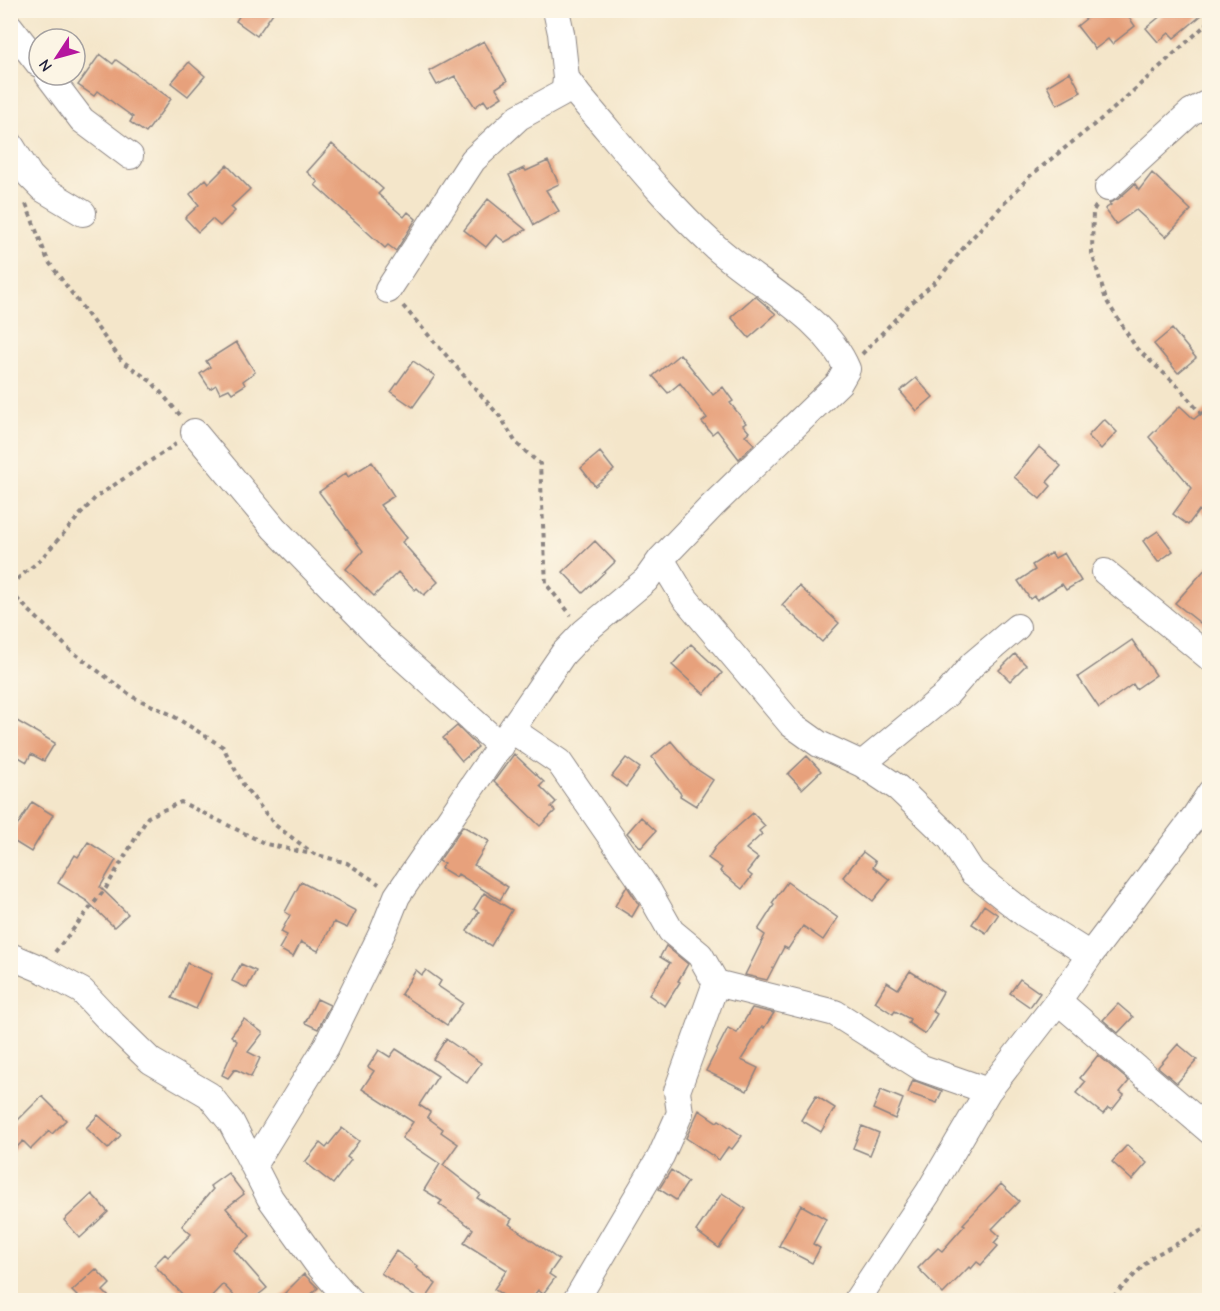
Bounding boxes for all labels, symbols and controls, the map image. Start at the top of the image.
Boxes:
north arrow [27,27,87,87]
text: N [35,56,56,75]

